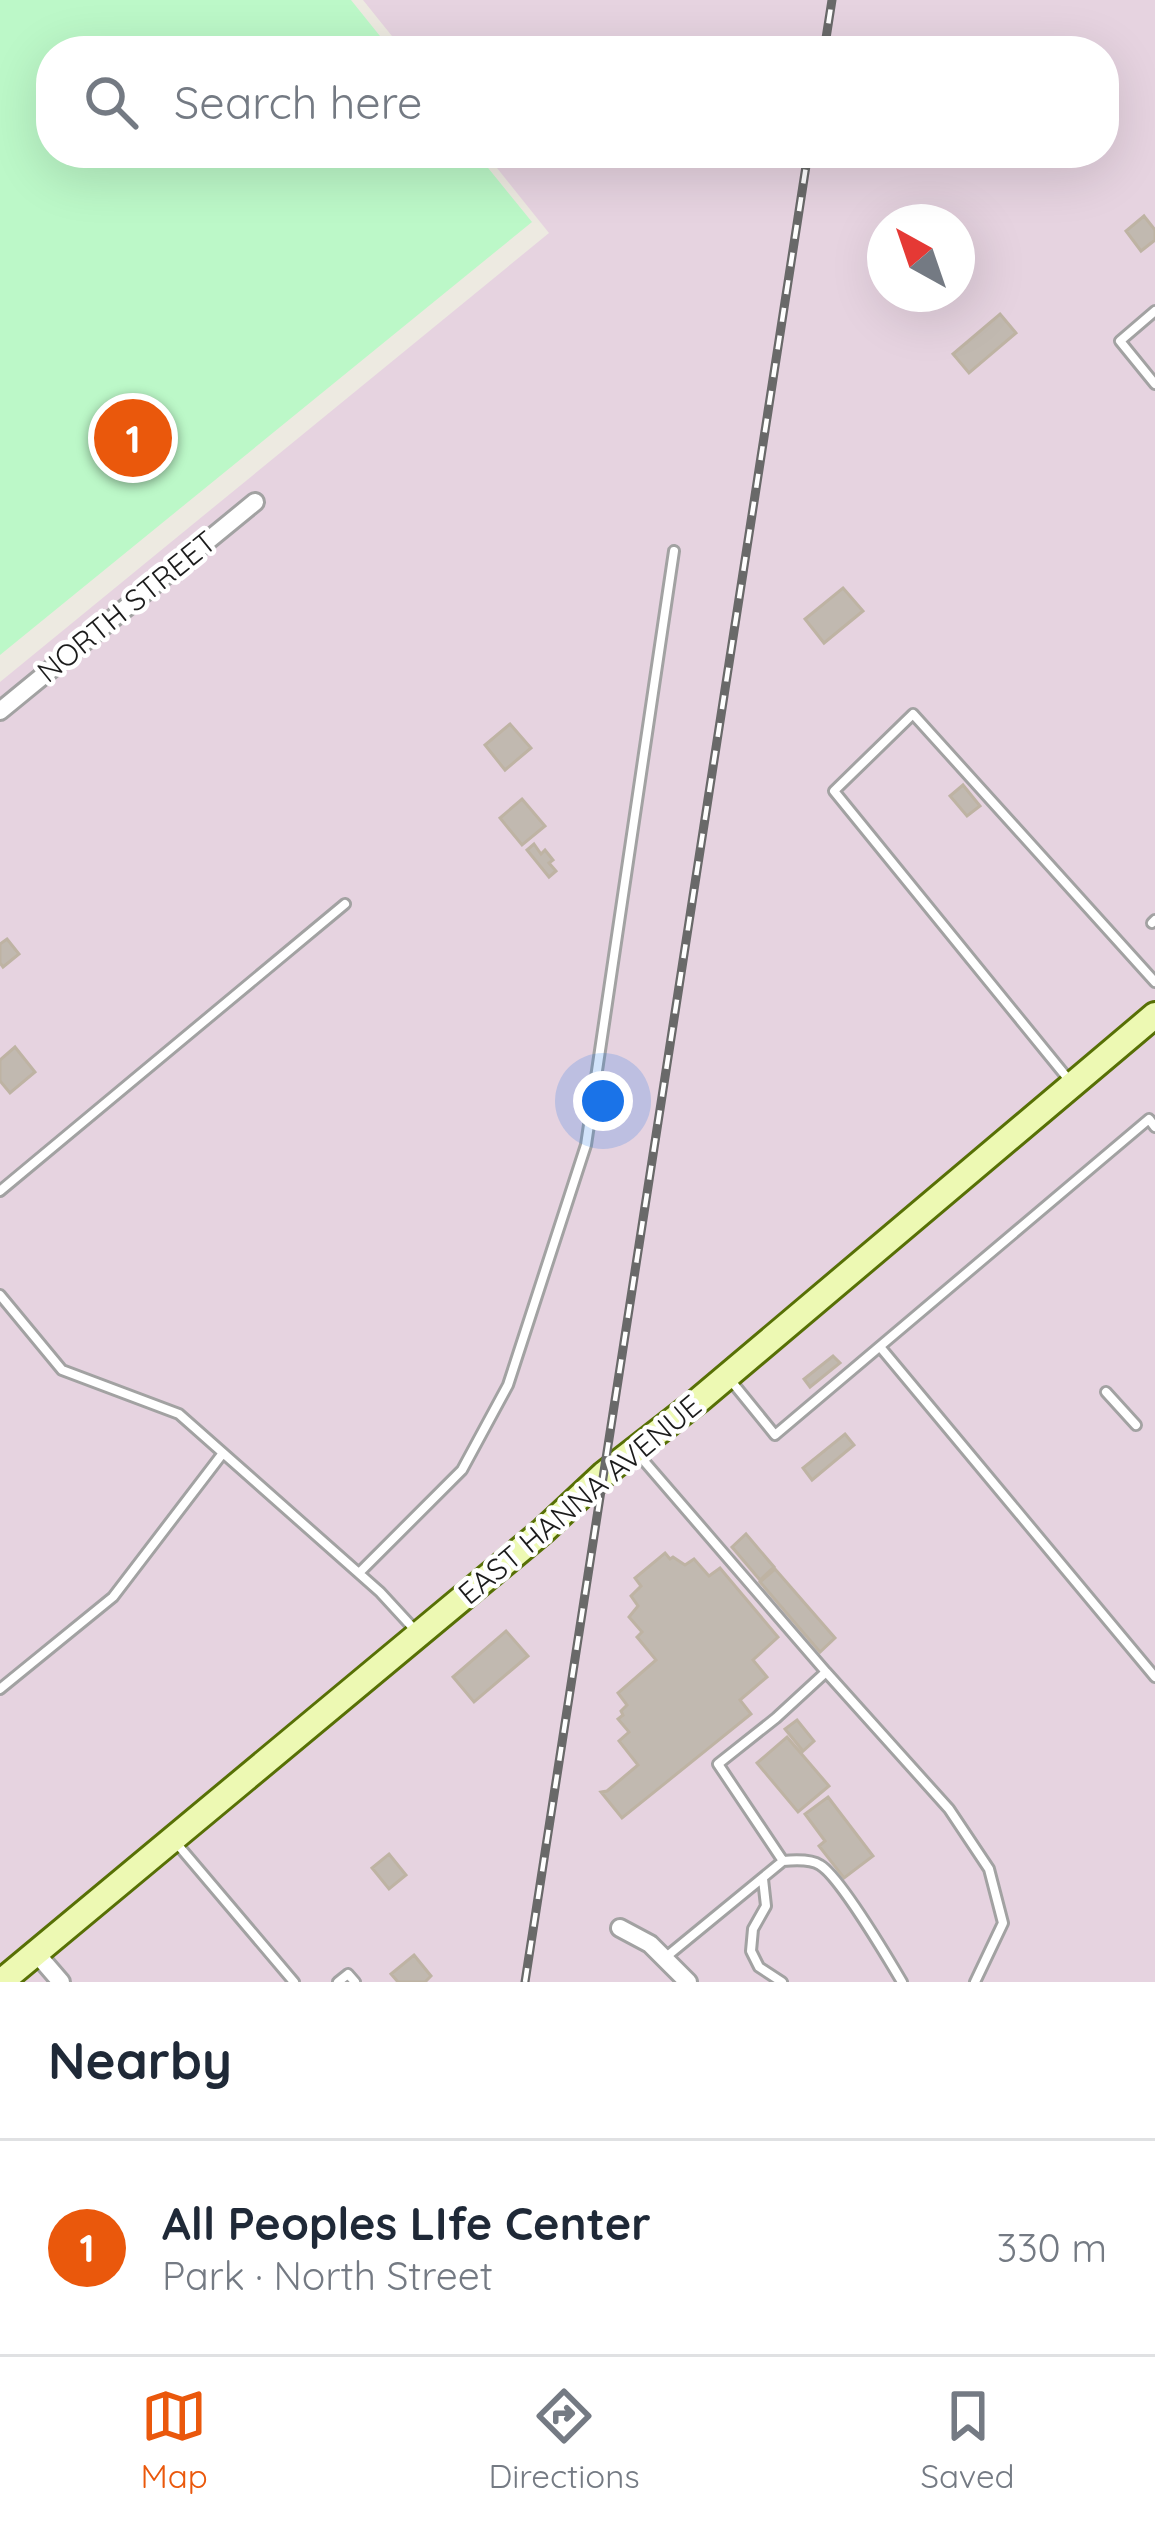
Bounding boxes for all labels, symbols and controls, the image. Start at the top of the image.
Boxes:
search box [36,36,1119,168]
icon: search [78,69,144,135]
text: Search here [174,74,422,130]
north arrow [867,204,975,312]
pin: 1 [94,393,172,483]
street label: NORTH STREET [29,522,224,690]
your location [573,1071,633,1131]
street label: EAST HANNA AVENUE [450,1386,709,1612]
text: Nearby [48,2028,232,2092]
text: All Peoples LIfe Center [162,2195,651,2251]
text: 1 [79,2223,95,2272]
text: 330 m [997,2223,1107,2272]
text: Park · North Street [162,2251,493,2300]
tab: Map [140,2383,208,2496]
tab: Directions [488,2383,640,2496]
tab: Saved [921,2383,1015,2496]

